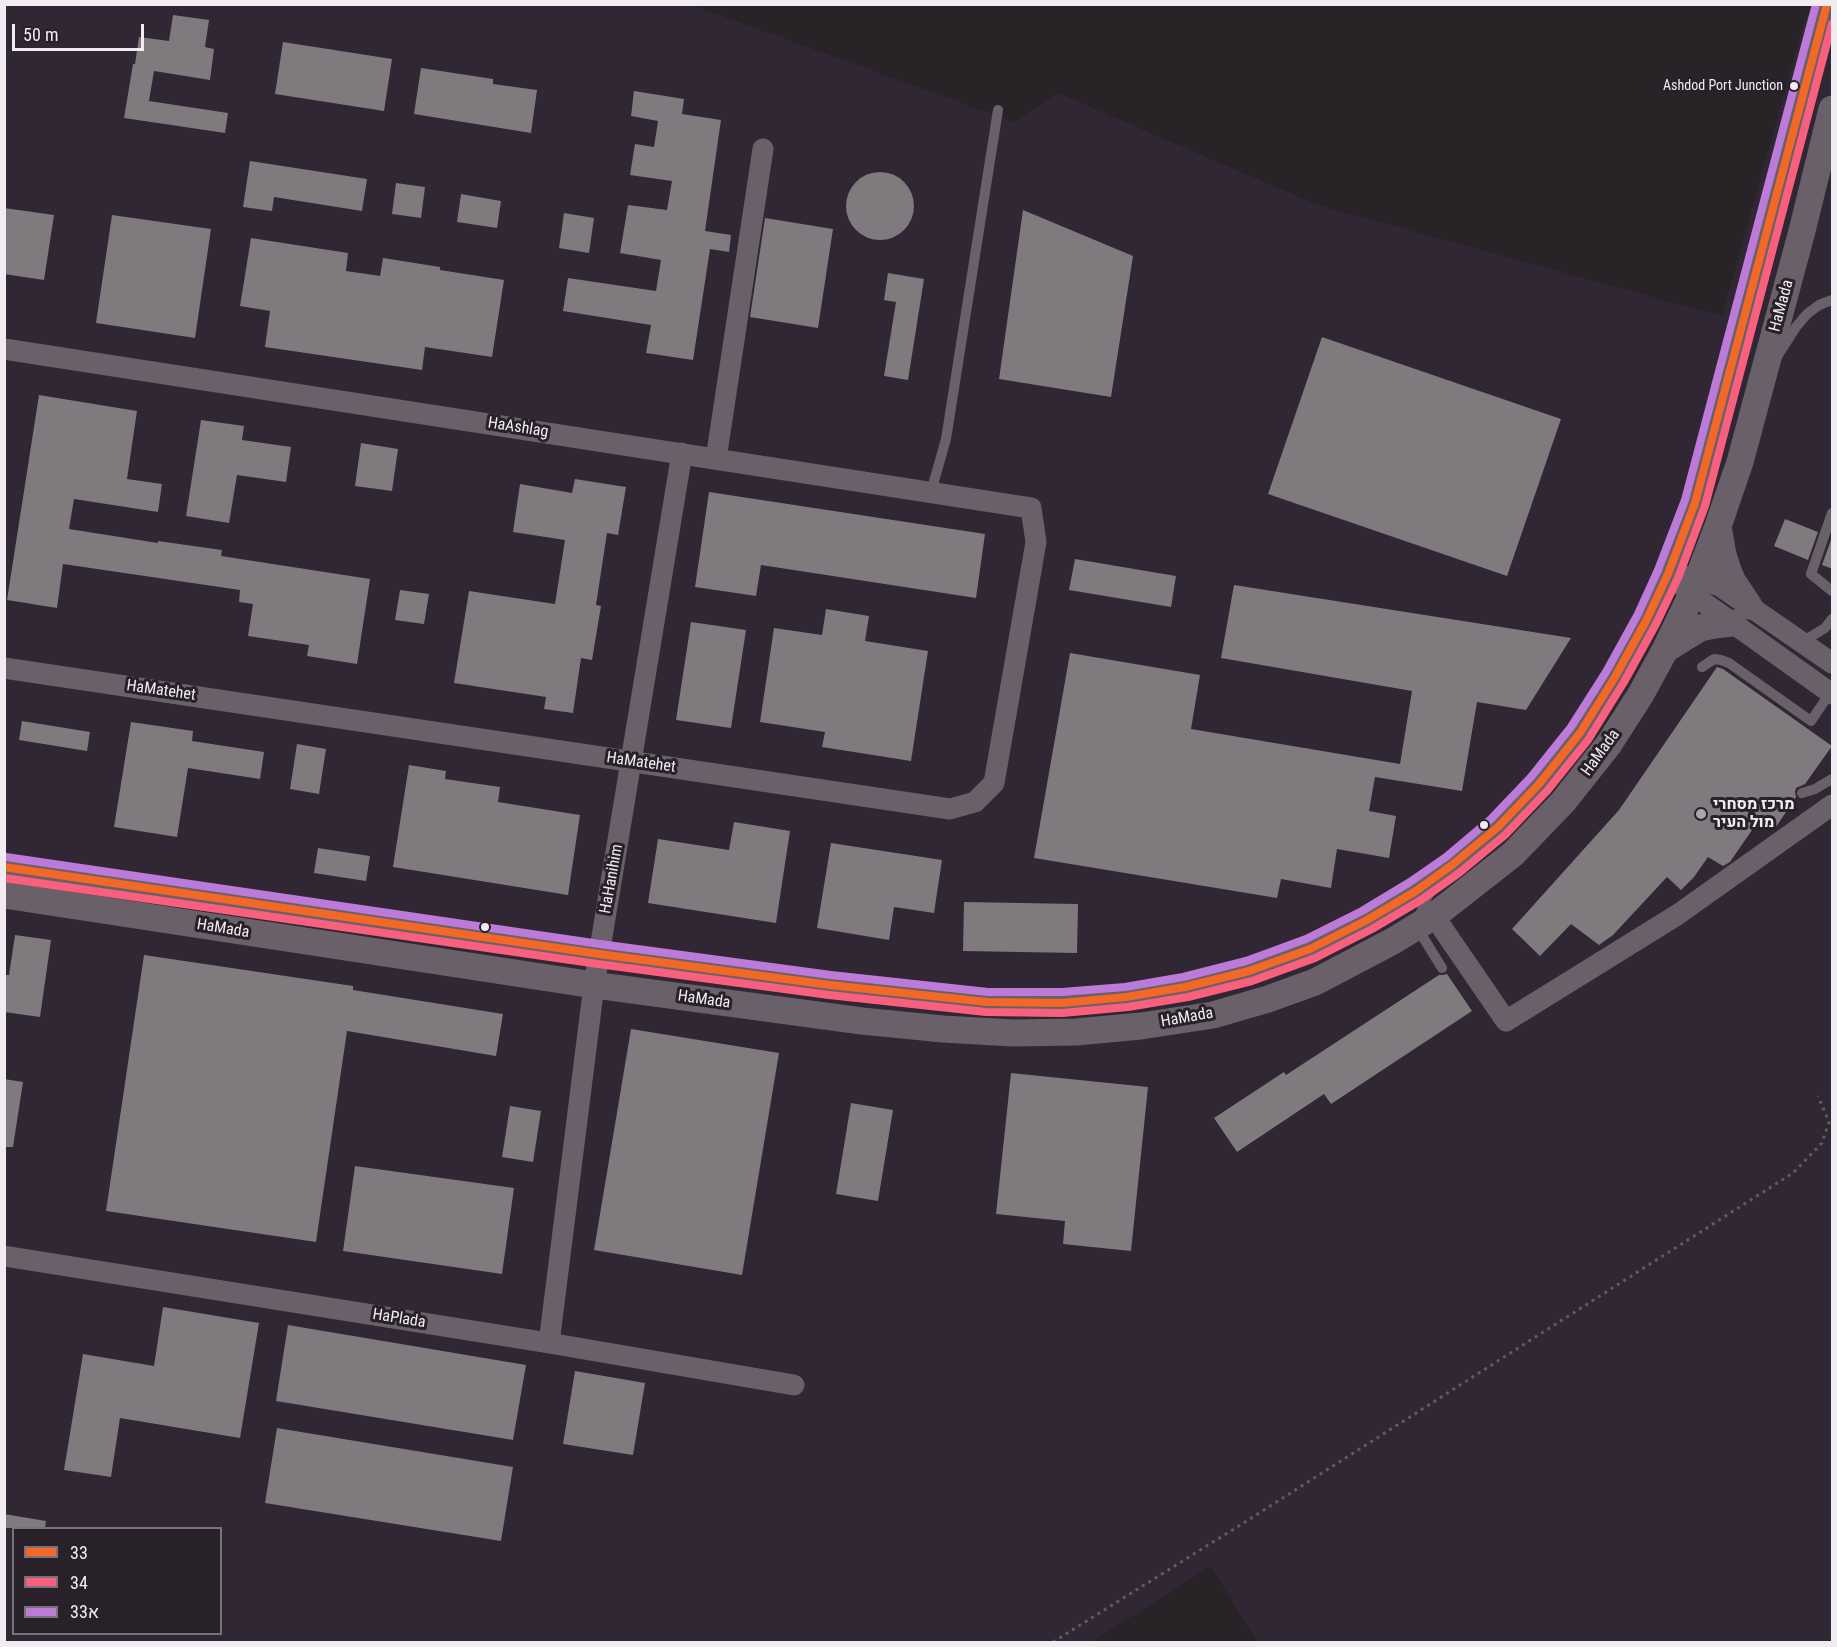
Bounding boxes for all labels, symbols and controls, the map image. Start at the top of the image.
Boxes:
scale bar [15,12,147,50]
text: 50 m [23,24,58,45]
place label: Ashdod Port Junction [1663,78,1783,94]
marker: Ashdod Port Junction [1788,80,1800,92]
street label: HaMada [1766,278,1798,334]
street label: HaAshlag [486,414,550,442]
street label: HaMatehet [125,677,197,705]
street label: HaMada [1578,726,1624,780]
street label: HaMatehet [605,749,677,777]
place label: מרכז מסחרי מול העיר [1713,795,1795,833]
marker: מרכז מסחרי מול העיר [1694,807,1708,821]
unlabelled marker [1478,819,1490,831]
street label: HaHanihim [596,843,628,915]
street label: HaMada [195,915,251,943]
unlabelled marker [479,921,491,933]
street label: HaMada [676,987,732,1013]
street label: HaMada [1159,1004,1215,1032]
street label: HaPlada [371,1305,427,1333]
legend [12,1527,222,1635]
text: 33 [70,1542,88,1563]
text: 34 [70,1572,88,1593]
text: 33א [70,1601,99,1622]

